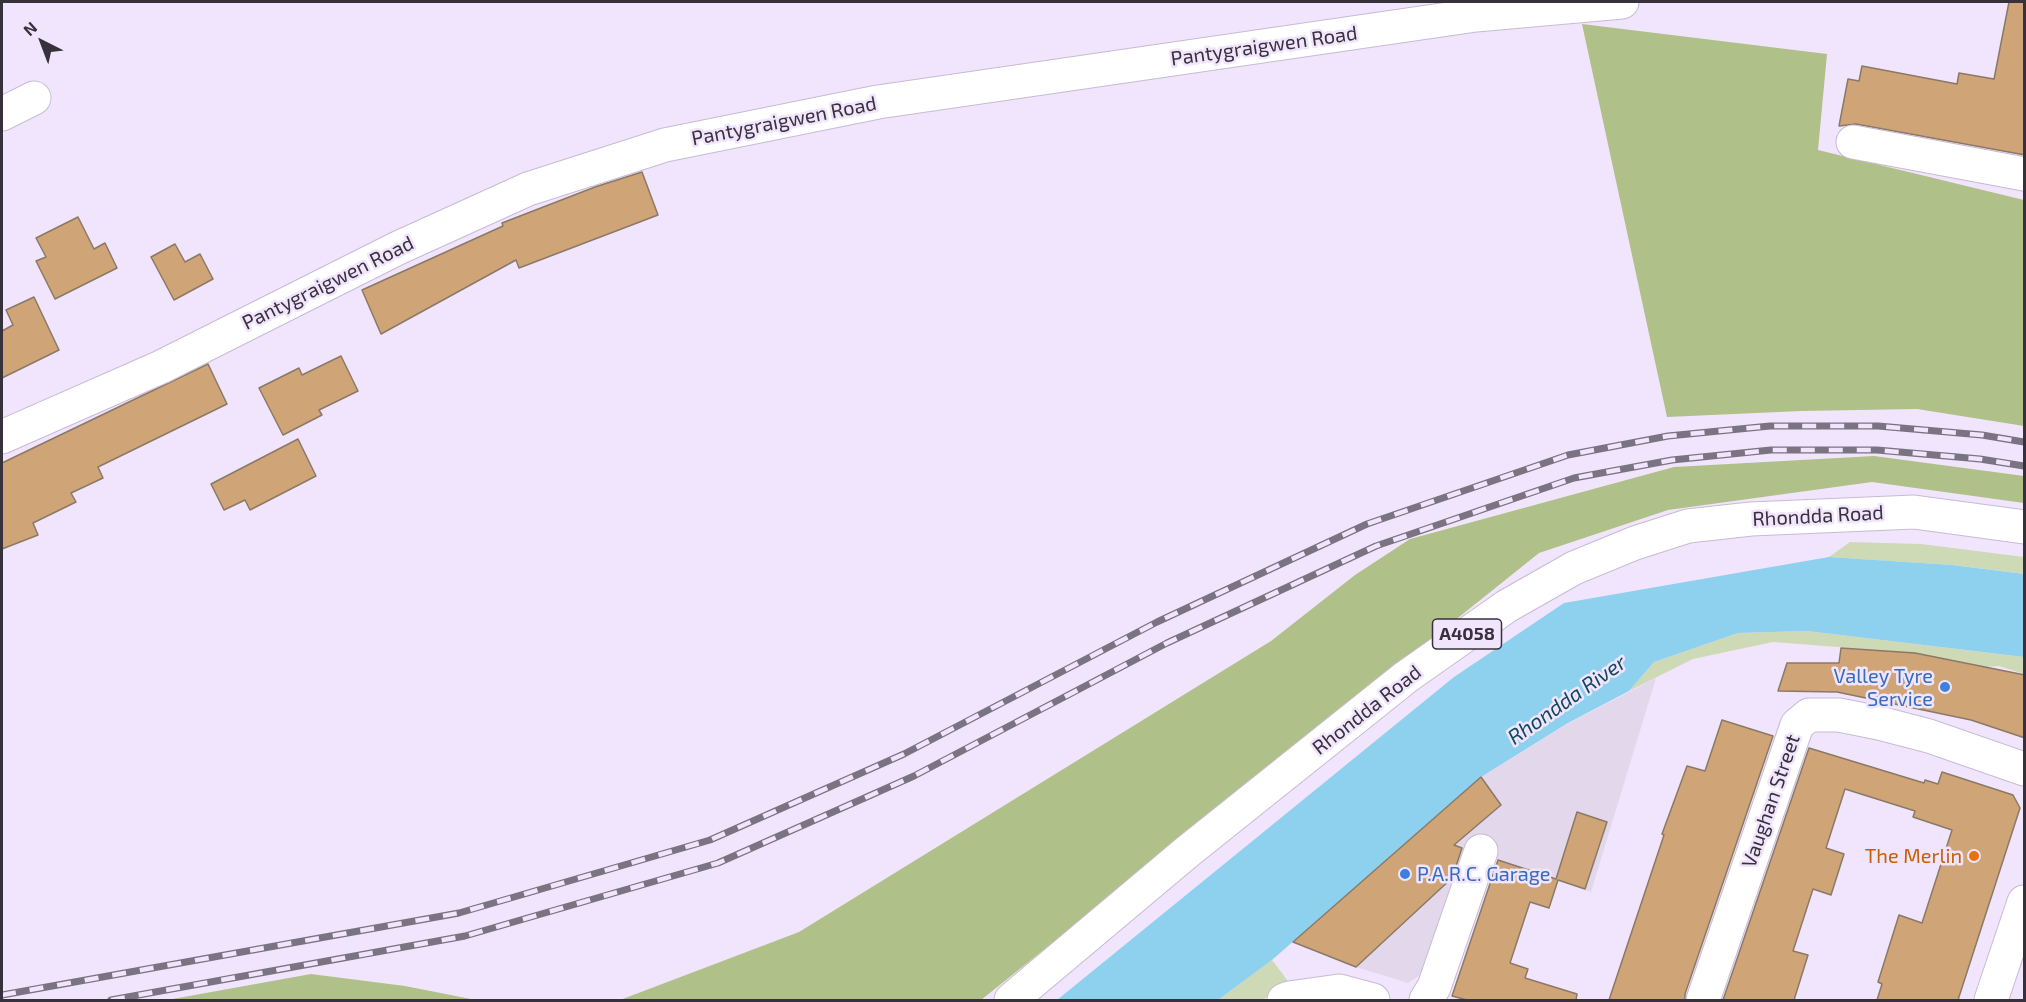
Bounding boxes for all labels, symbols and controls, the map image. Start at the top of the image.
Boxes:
north arrow [12,12,72,72]
text: N [19,17,40,39]
street label: Pantygraigwen Road [1169,21,1359,71]
street label: Pantygraigwen Road [689,91,879,151]
street label: Pantygraigwen Road [238,231,418,335]
street label: Rhondda Road [1752,501,1884,531]
road number: A4058 [1432,619,1502,649]
water label: Rhondda River [1503,650,1631,750]
street label: Rhondda Road [1308,660,1426,760]
place label: Valley Tyre Service [1834,664,1933,711]
marker: Valley Tyre Service [1938,680,1952,694]
street label: Vaughan Street [1737,731,1805,871]
place label: The Merlin [1865,844,1962,868]
marker: The Merlin [1967,849,1981,863]
place label: P.A.R.C. Garage [1417,862,1551,886]
marker: P.A.R.C. Garage [1398,867,1412,881]

